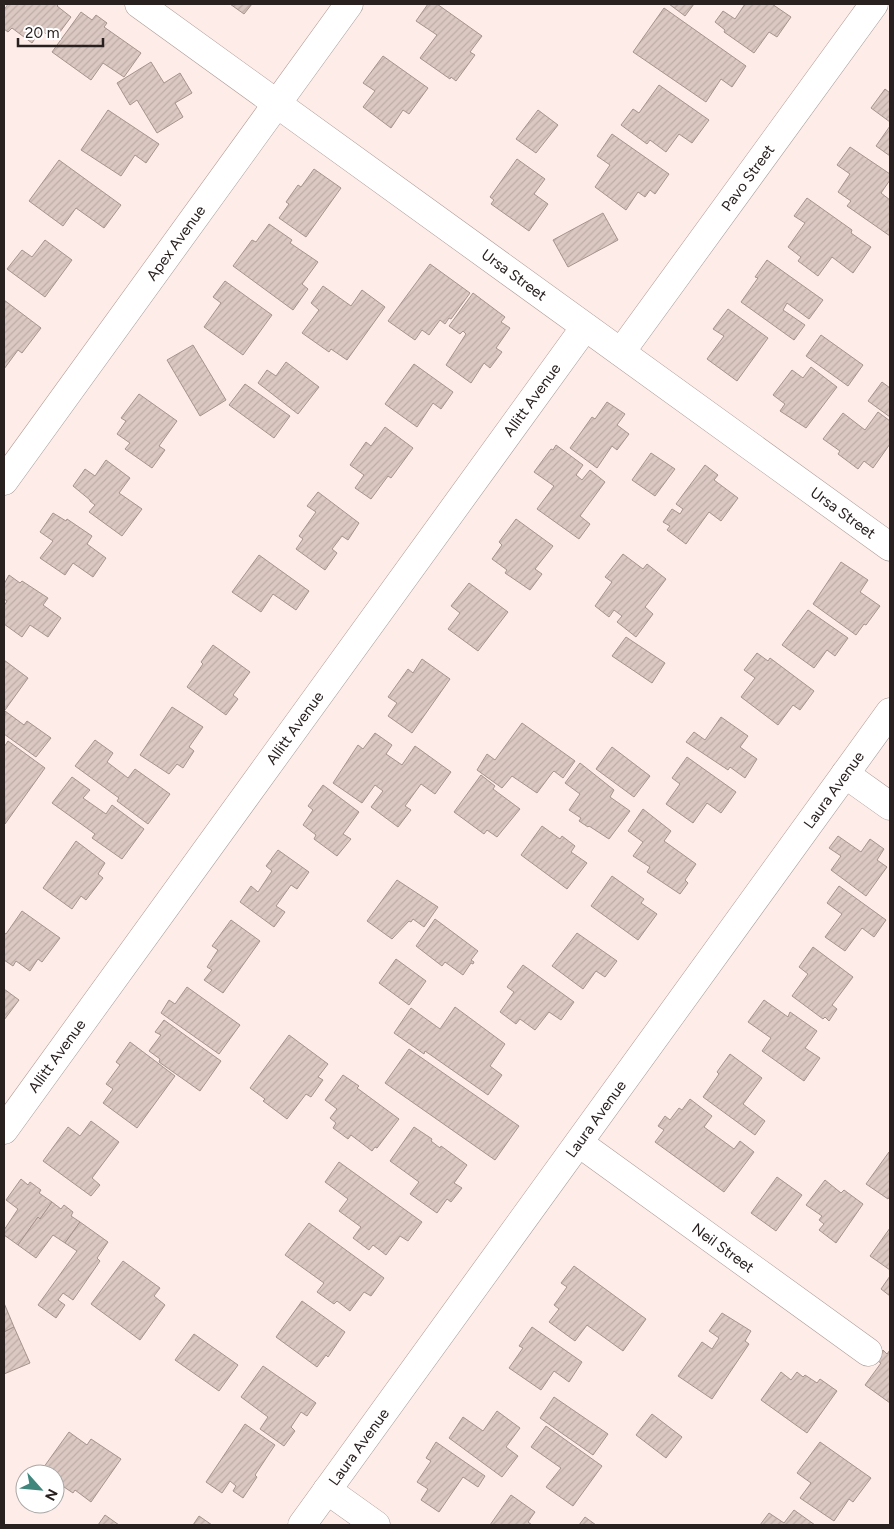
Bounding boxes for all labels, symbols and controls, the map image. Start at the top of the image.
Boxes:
scale bar [18,15,102,47]
text: 20 m [25,24,59,42]
street label: Pavo Street [718,141,778,215]
street label: Apex Avenue [143,202,209,284]
street label: Ursa Street [478,245,550,305]
street label: Allitt Avenue [499,360,565,440]
street label: Ursa Street [807,483,879,543]
street label: Allitt Avenue [262,688,328,768]
street label: Laura Avenue [800,748,868,832]
street label: Allitt Avenue [24,1016,90,1096]
street label: Laura Avenue [562,1077,630,1161]
street label: Neil Street [688,1219,758,1277]
street label: Laura Avenue [325,1405,393,1489]
north arrow [15,1464,65,1514]
text: N [41,1486,61,1503]

